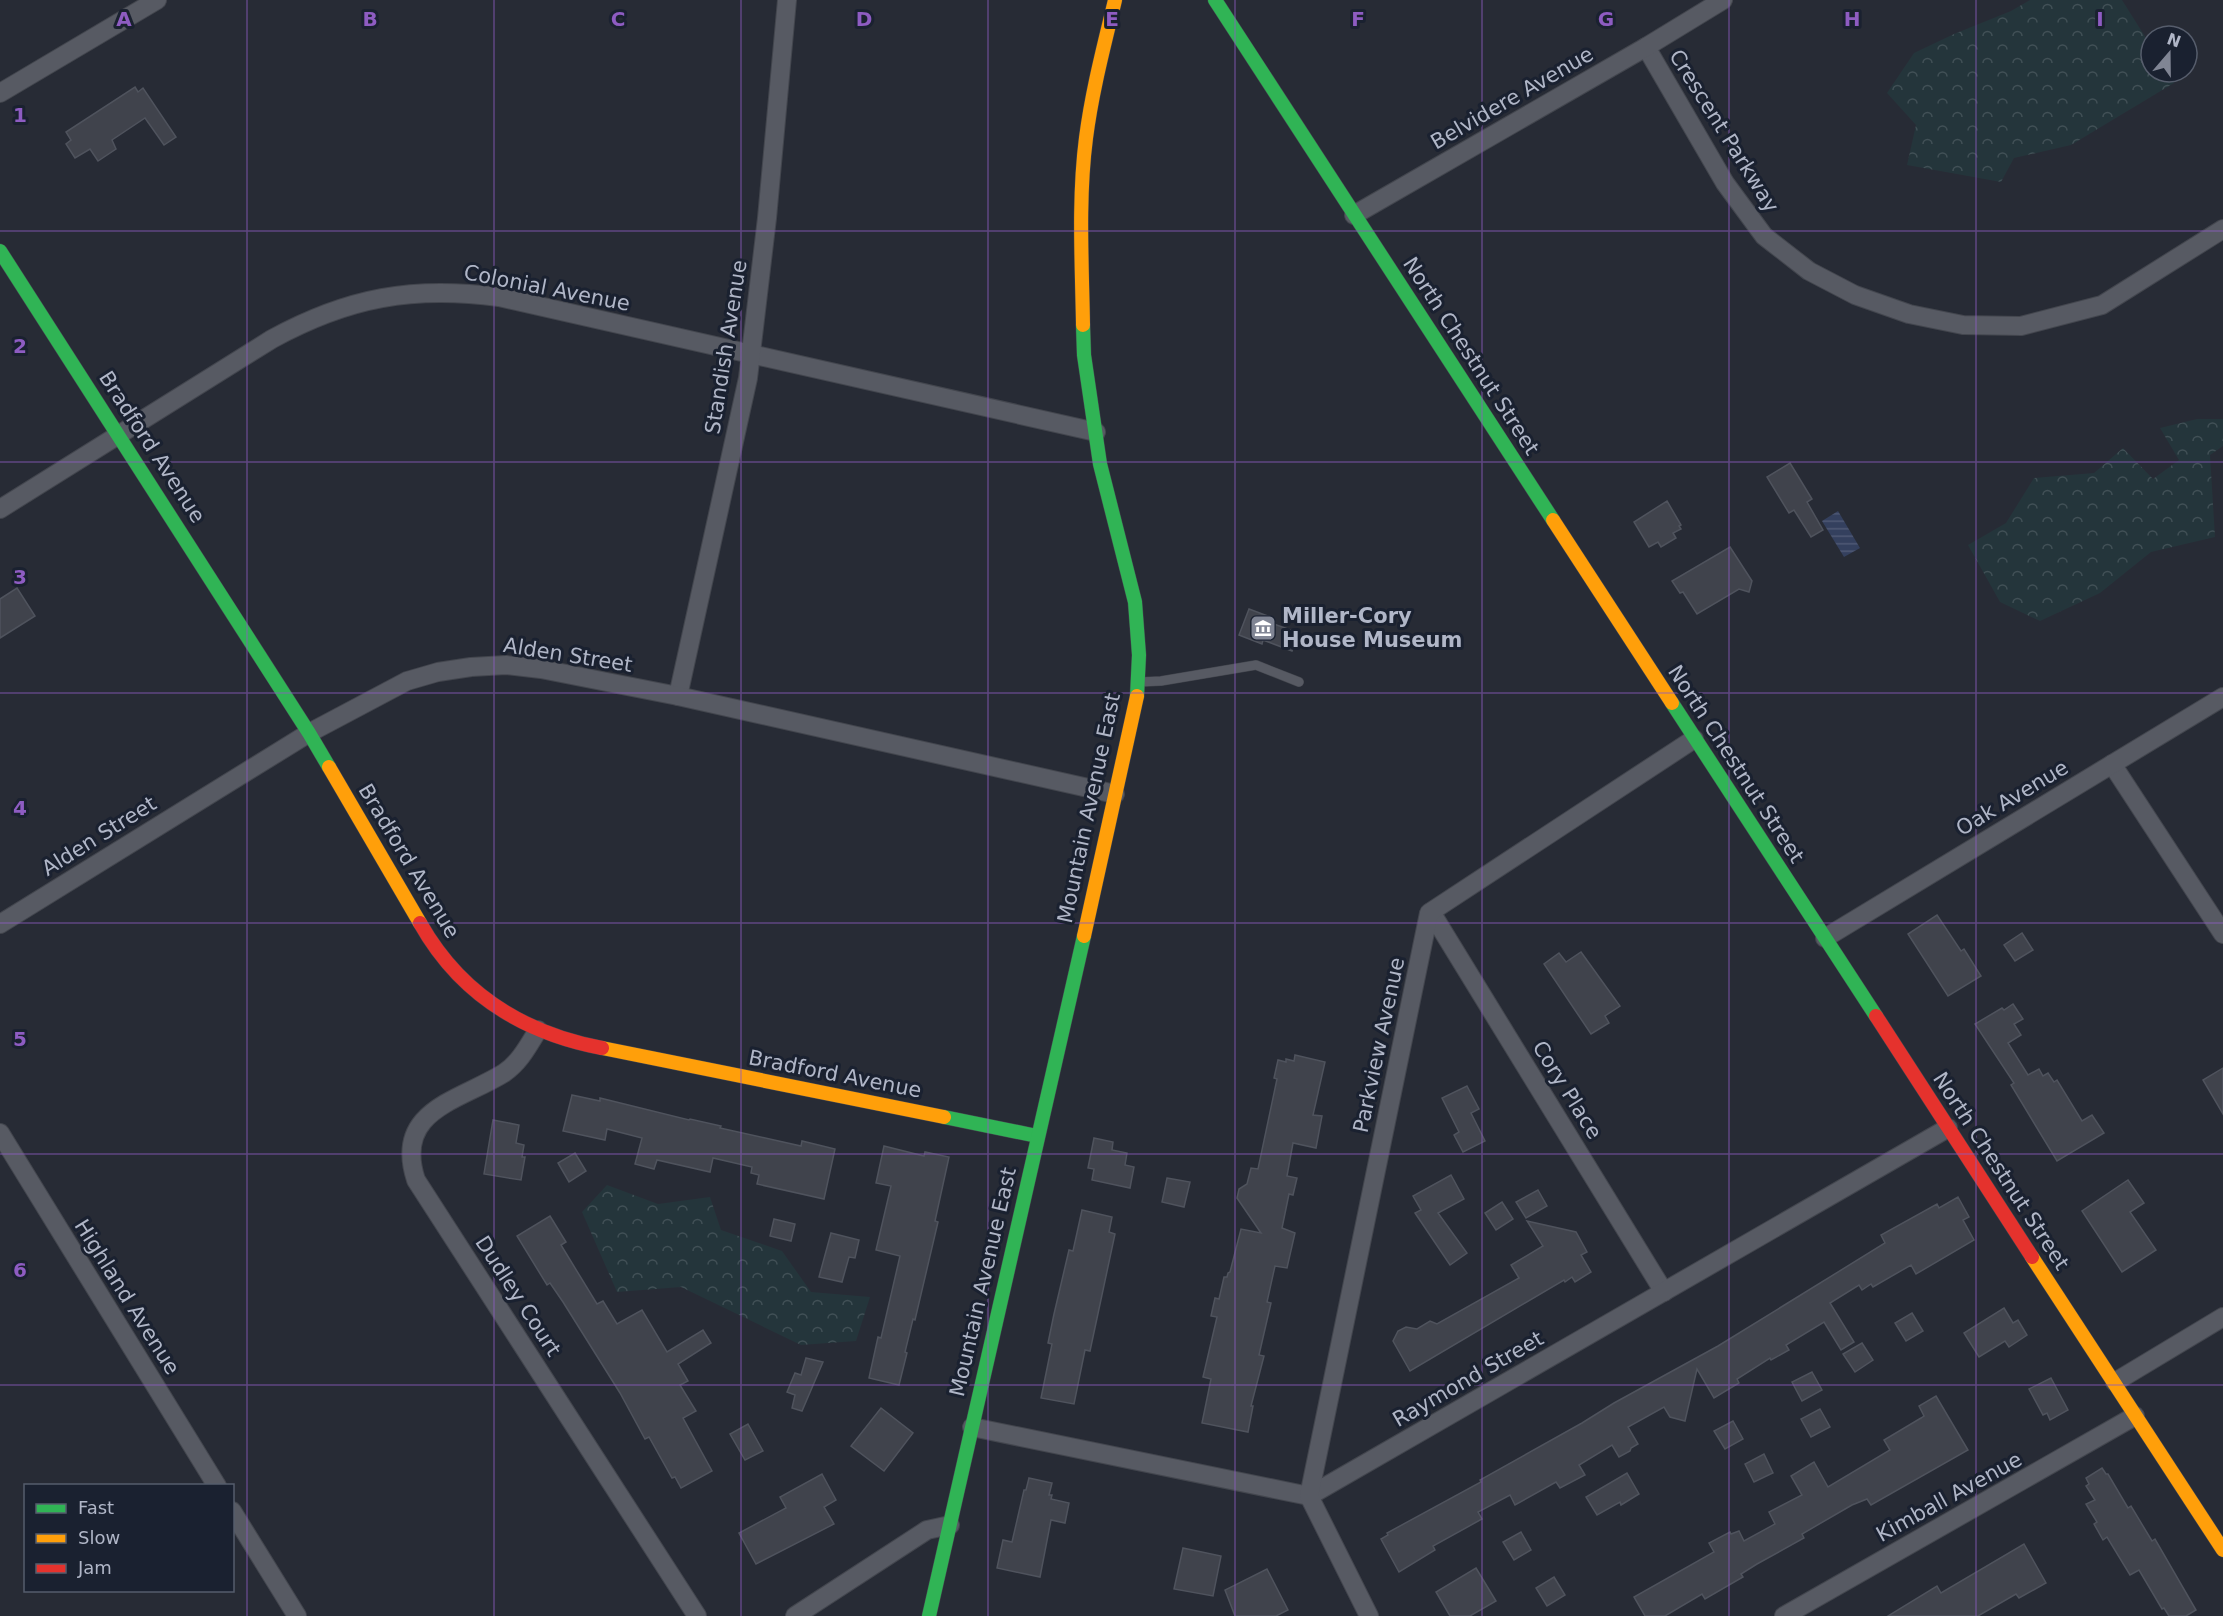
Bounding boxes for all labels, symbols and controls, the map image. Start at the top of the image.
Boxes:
text: A [116,7,132,31]
text: B [362,7,378,31]
text: C [611,7,625,31]
text: D [856,7,872,31]
text: E [1105,7,1119,31]
text: F [1351,7,1365,31]
text: G [1598,7,1614,31]
text: H [1844,7,1860,31]
text: I [2096,7,2104,31]
north arrow [2139,24,2199,84]
text: N [2164,29,2184,52]
street label: Belvidere Avenue [1427,42,1597,154]
street label: Crescent Parkway [1664,45,1784,217]
text: 1 [13,103,27,127]
street label: North Chestnut Street [1398,253,1544,459]
street label: Standish Avenue [700,258,752,436]
street label: Colonial Avenue [462,260,632,316]
text: 2 [13,334,27,358]
street label: Bradford Avenue [94,367,210,527]
text: 3 [13,565,27,589]
place label: Miller-Cory House Museum [1282,604,1462,652]
museum icon: Miller-Cory House Museum [1248,613,1278,643]
street label: Alden Street [502,633,634,677]
street label: North Chestnut Street [1663,661,1809,867]
street label: Mountain Avenue East [1053,691,1125,925]
street label: Oak Avenue [1952,755,2072,841]
street label: Bradford Avenue [353,779,465,943]
street label: Alden Street [37,791,161,881]
text: 4 [13,796,27,820]
street label: Parkview Avenue [1349,955,1409,1135]
text: 5 [13,1027,27,1051]
street label: Cory Place [1527,1037,1607,1143]
street label: Bradford Avenue [746,1045,924,1103]
street label: North Chestnut Street [1928,1068,2074,1274]
street label: Mountain Avenue East [945,1165,1021,1399]
street label: Highland Avenue [70,1215,184,1379]
street label: Dudley Court [470,1231,566,1361]
text: 6 [13,1258,27,1282]
street label: Raymond Street [1388,1326,1548,1432]
street label: Kimball Avenue [1872,1447,2026,1547]
legend [24,1484,234,1592]
text: Fast [78,1497,114,1518]
text: Slow [78,1527,120,1548]
text: Jam [77,1557,112,1578]

